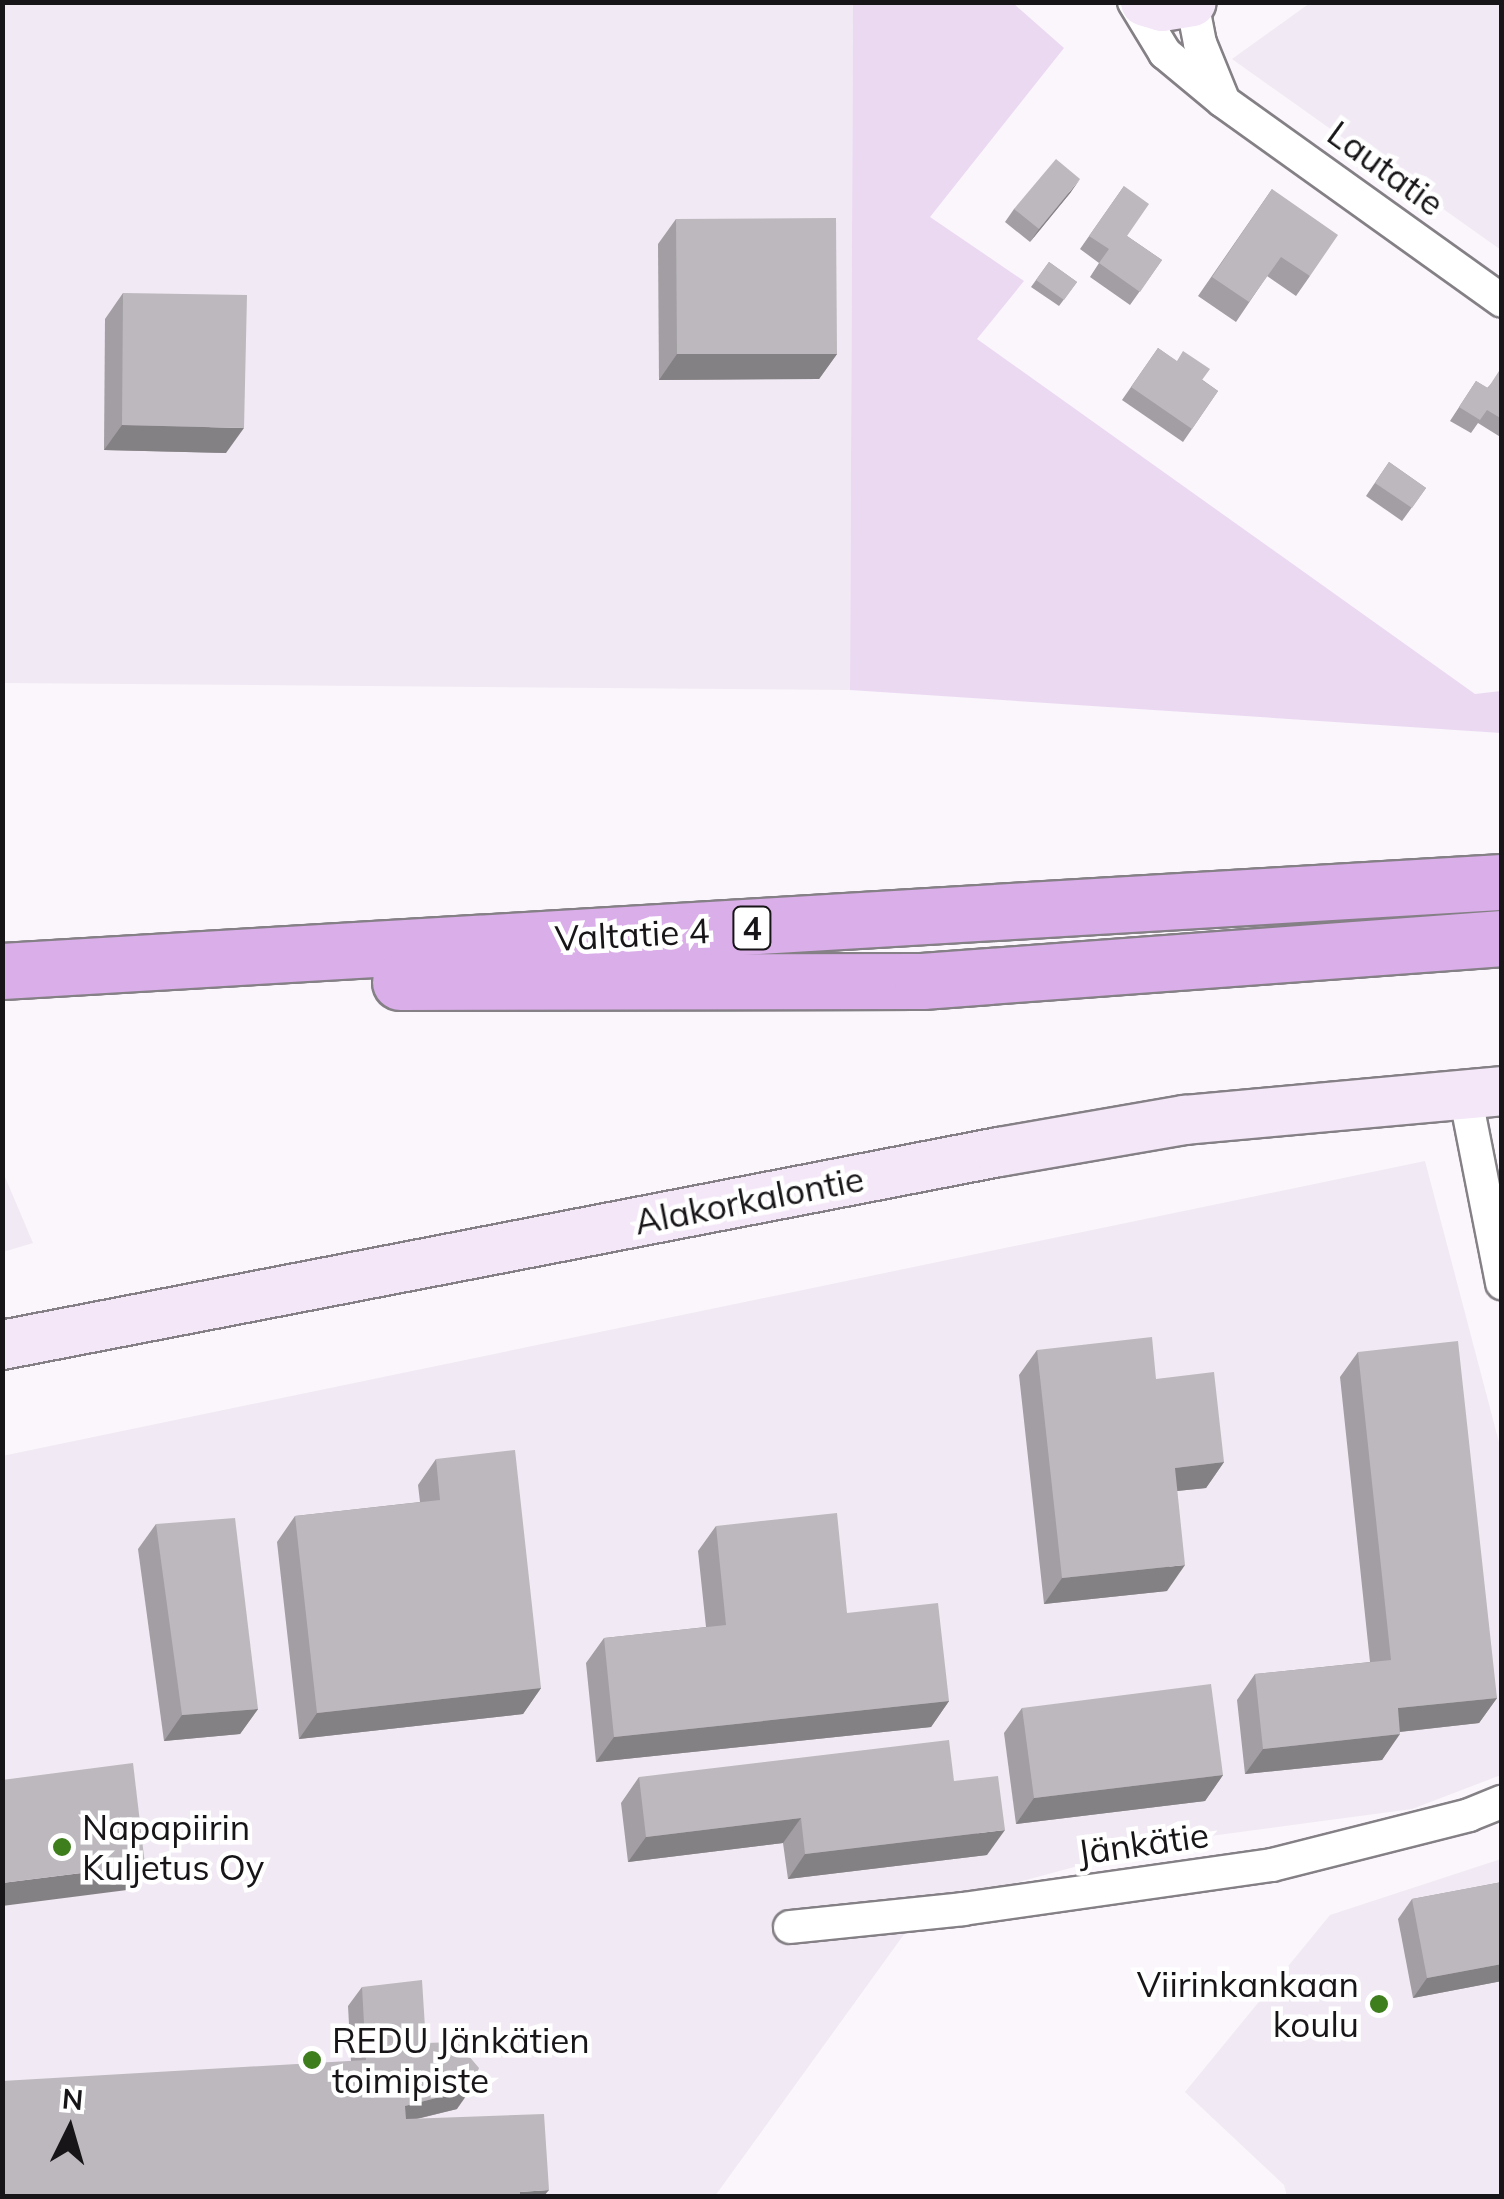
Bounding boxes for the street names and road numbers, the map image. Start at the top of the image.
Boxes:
street label: Lautatie [1320,112,1452,224]
road number: 4 [732,901,772,955]
street label: Valtatie 4 [554,909,710,959]
street label: Alakorkalontie [631,1157,867,1243]
street label: Jänkätie [1075,1813,1211,1873]

